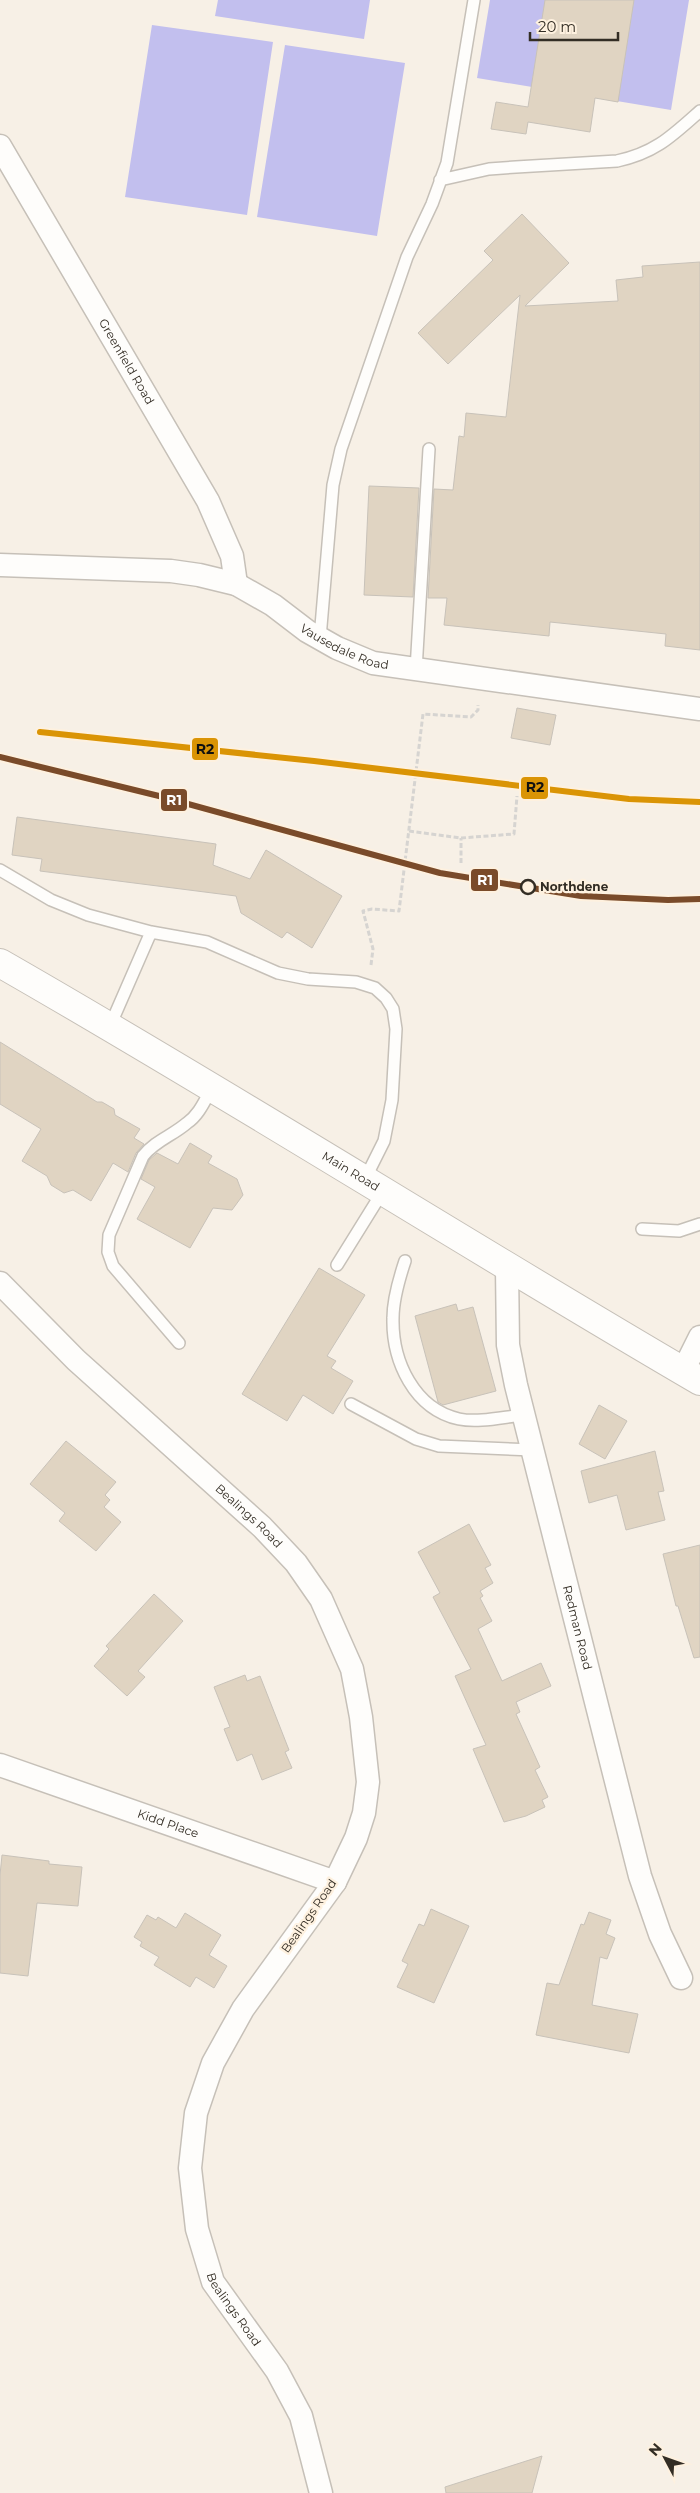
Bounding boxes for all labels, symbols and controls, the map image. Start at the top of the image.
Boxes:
scale bar [530,10,618,42]
text: 20 m [538,17,576,36]
street label: Greenfield Road [96,316,158,407]
street label: Vausedale Road [297,620,390,672]
line badge: R2 [191,737,219,761]
text: R2 [196,740,214,758]
line badge: R2 [520,776,549,800]
text: R2 [526,778,544,796]
line badge: R1 [160,788,188,812]
text: R1 [166,791,182,809]
line badge: R1 [470,868,499,892]
text: R1 [477,871,493,889]
marker: Northdene [520,879,536,895]
place label: Northdene [540,879,609,894]
street label: Main Road [320,1148,382,1194]
street label: Bealings Road [212,1481,286,1551]
street label: Redman Road [560,1584,596,1671]
street label: Kidd Place [135,1806,201,1841]
street label: Bealings Road [278,1876,340,1955]
street label: Bealings Road [204,2271,265,2349]
north arrow [640,2433,690,2483]
text: N [645,2439,666,2460]

